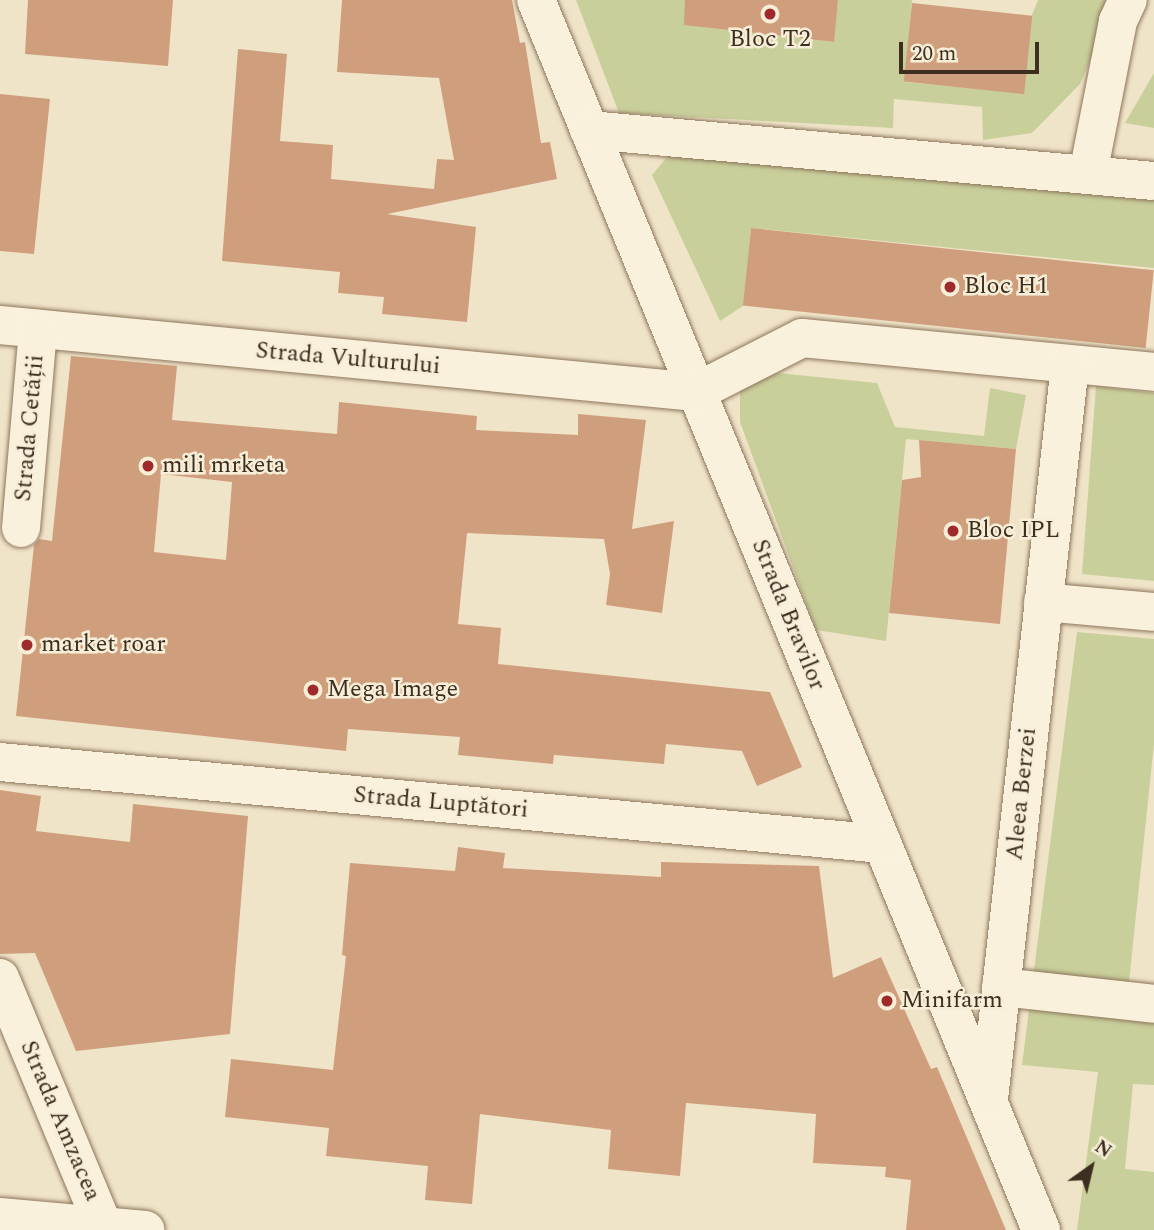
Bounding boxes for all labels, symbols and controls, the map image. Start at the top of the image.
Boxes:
marker: Bloc T2 [762,6,778,22]
place label: Bloc T2 [729,26,811,54]
scale bar [902,28,1042,72]
text: 20 m [912,38,956,70]
place label: Bloc H1 [964,273,1049,301]
marker: Bloc H1 [942,279,958,295]
street label: Strada Vulturului [255,337,441,381]
street label: Strada Cetății [9,353,51,503]
place label: mili mrketa [162,452,286,480]
marker: mili mrketa [140,458,156,474]
place label: Bloc IPL [967,517,1060,545]
marker: Bloc IPL [945,523,961,539]
street label: Strada Bravilor [745,535,831,695]
place label: market roar [41,631,166,659]
marker: market roar [19,637,35,653]
place label: Mega Image [327,676,458,704]
marker: Mega Image [305,682,321,698]
street label: Aleea Berzei [1001,726,1043,862]
street label: Strada Luptători [352,781,530,825]
place label: Minifarm [901,987,1003,1015]
marker: Minifarm [879,993,895,1009]
street label: Strada Amzacea [13,1037,107,1205]
north arrow [1056,1132,1126,1202]
text: N [1088,1133,1118,1166]

